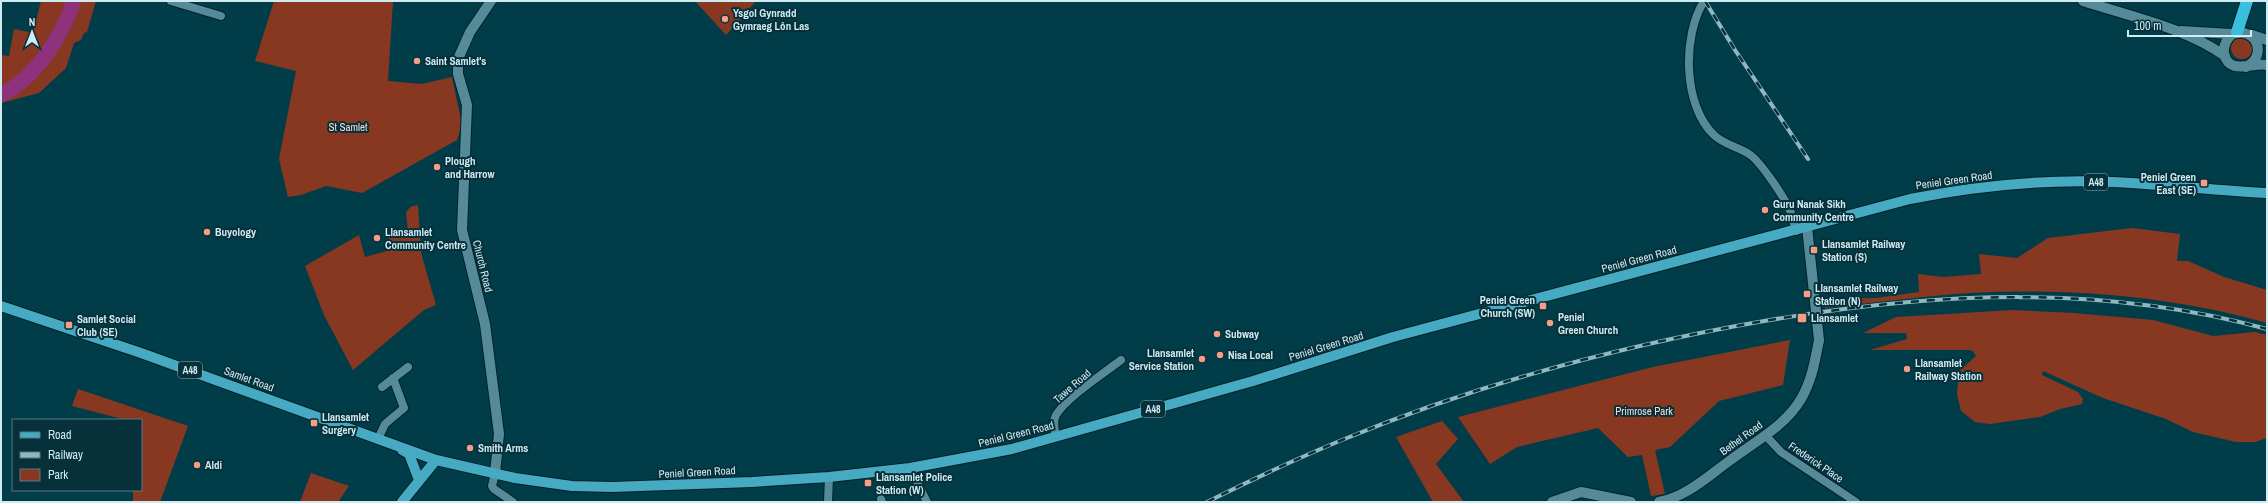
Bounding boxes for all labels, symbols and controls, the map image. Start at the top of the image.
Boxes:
place label: Ysgol Gynradd Gymraeg Lôn Las [733,6,809,33]
north arrow [12,12,52,52]
scale bar [2128,12,2251,38]
marker: Ysgol Gynradd Gymraeg Lôn Las [720,14,730,24]
text: N [29,15,35,29]
text: 100 m [2134,18,2161,34]
place label: Saint Samlet's [425,54,486,68]
marker: Saint Samlet's [412,56,422,66]
park label: St Samlet [328,120,368,134]
place label: Plough and Harrow [445,154,495,181]
marker: Plough and Harrow [432,162,442,172]
street label: Peniel Green Road [1915,168,1993,192]
place label: Peniel Green East (SE) [2141,170,2196,197]
road number: A48 [2084,174,2108,190]
marker: Peniel Green East (SE) [2199,178,2209,188]
place label: Guru Nanak Sikh Community Centre [1773,197,1854,224]
marker: Guru Nanak Sikh Community Centre [1760,205,1770,215]
place label: Buyology [215,225,256,239]
place label: Llansamlet Community Centre [385,225,466,252]
marker: Buyology [202,227,212,237]
marker: Llansamlet Community Centre [372,233,382,243]
place label: Llansamlet Railway Station (S) [1822,237,1905,264]
street label: Church Road [470,239,496,293]
street label: Peniel Green Road [1600,242,1678,276]
marker: Llansamlet Railway Station (S) [1809,245,1819,255]
place label: Llansamlet Railway Station (N) [1815,281,1898,308]
marker: Llansamlet Railway Station (N) [1802,289,1812,299]
place label: Peniel Green Church (SW) [1480,293,1535,320]
marker: Peniel Green Church (SW) [1538,301,1548,311]
place label: Peniel Green Church [1558,310,1618,337]
place label: Llansamlet [1811,311,1858,325]
place label: Samlet Social Club (SE) [77,312,136,339]
marker: Llansamlet [1796,312,1808,324]
marker: Peniel Green Church [1545,318,1555,328]
marker: Samlet Social Club (SE) [64,320,74,330]
place label: Subway [1225,327,1259,341]
street label: Peniel Green Road [1287,328,1365,364]
marker: Subway [1212,329,1222,339]
place label: Llansamlet Service Station [1129,346,1194,373]
place label: Nisa Local [1228,348,1273,362]
marker: Nisa Local [1215,350,1225,360]
marker: Llansamlet Service Station [1197,354,1207,364]
place label: Llansamlet Railway Station [1915,356,1982,383]
road number: A48 [178,362,202,378]
street label: Samlet Road [222,364,276,394]
marker: Llansamlet Railway Station [1902,364,1912,374]
street label: Tawe Road [1050,366,1094,406]
road number: A48 [1141,401,1165,417]
park label: Primrose Park [1615,404,1673,418]
place label: Llansamlet Surgery [322,410,369,437]
marker: Llansamlet Surgery [309,418,319,428]
street label: Peniel Green Road [977,418,1055,450]
street label: Bethel Road [1717,418,1765,458]
legend [12,419,142,491]
text: Road [48,427,72,443]
street label: Frederick Place [1786,439,1846,485]
place label: Smith Arms [478,441,528,455]
marker: Smith Arms [465,443,475,453]
text: Railway [48,447,83,463]
place label: Aldi [205,458,222,472]
marker: Aldi [192,460,202,470]
street label: Peniel Green Road [658,463,736,481]
text: Park [48,467,68,483]
place label: Llansamlet Police Station (W) [876,470,952,497]
marker: Llansamlet Police Station (W) [863,478,873,488]

